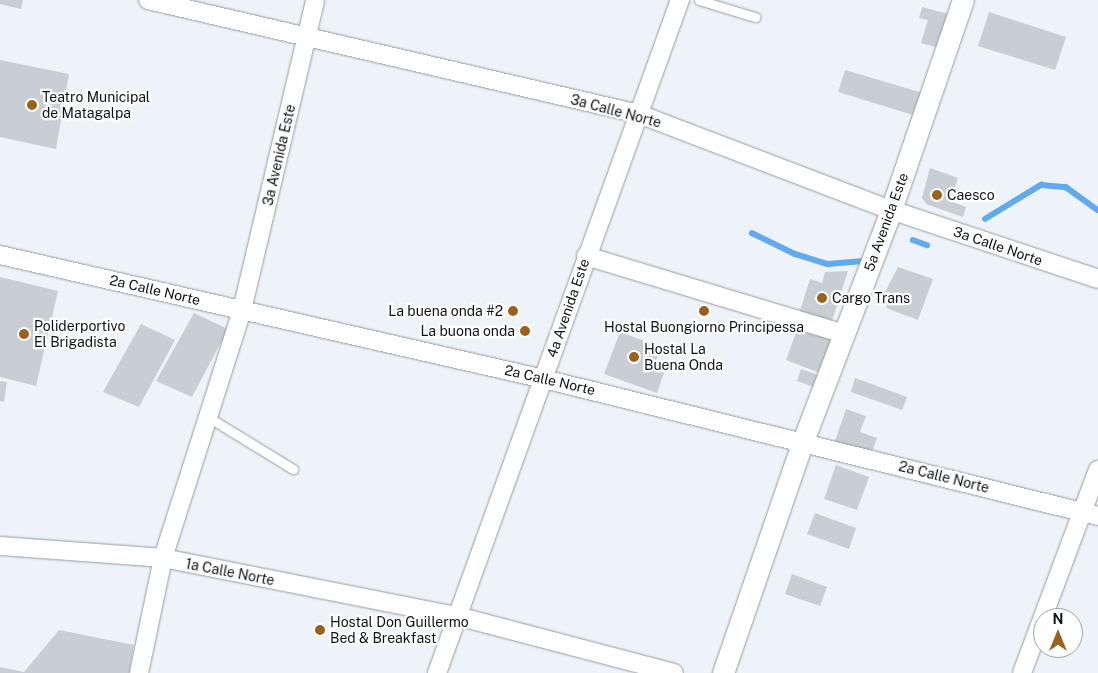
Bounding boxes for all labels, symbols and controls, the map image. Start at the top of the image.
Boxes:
place label: Teatro Municipal de Matagalpa [42,89,150,121]
street label: 3a Calle Norte [569,91,663,131]
marker: Teatro Municipal de Matagalpa [26,99,38,111]
street label: 3a Avenida Este [259,103,299,207]
street label: 5a Avenida Este [860,170,912,274]
place label: Caesco [947,187,995,203]
marker: Caesco [931,189,943,201]
street label: 3a Calle Norte [951,223,1045,269]
street label: 4a Avenida Este [543,256,593,360]
street label: 2a Calle Norte [108,271,202,309]
place label: Cargo Trans [832,290,910,306]
marker: Cargo Trans [816,292,828,304]
place label: La buena onda #2 [388,303,503,319]
marker: La buena onda #2 [507,305,519,317]
marker: Hostal Buongiorno Principessa [698,305,710,317]
place label: Poliderportivo El Brigadista [34,318,125,351]
place label: Hostal Buongiorno Principessa [604,319,804,335]
place label: La buona onda [420,323,515,339]
marker: La buona onda [519,325,531,337]
marker: Poliderportivo El Brigadista [18,328,30,340]
place label: Hostal La Buena Onda [644,341,723,374]
marker: Hostal La Buena Onda [628,351,640,363]
street label: 2a Calle Norte [503,361,597,399]
street label: 2a Calle Norte [897,458,991,496]
street label: 1a Calle Norte [184,555,276,589]
north arrow [1033,608,1083,658]
text: N [1053,611,1063,627]
place label: Hostal Don Guillermo Bed & Breakfast [330,614,469,646]
marker: Hostal Don Guillermo Bed & Breakfast [314,624,326,636]

